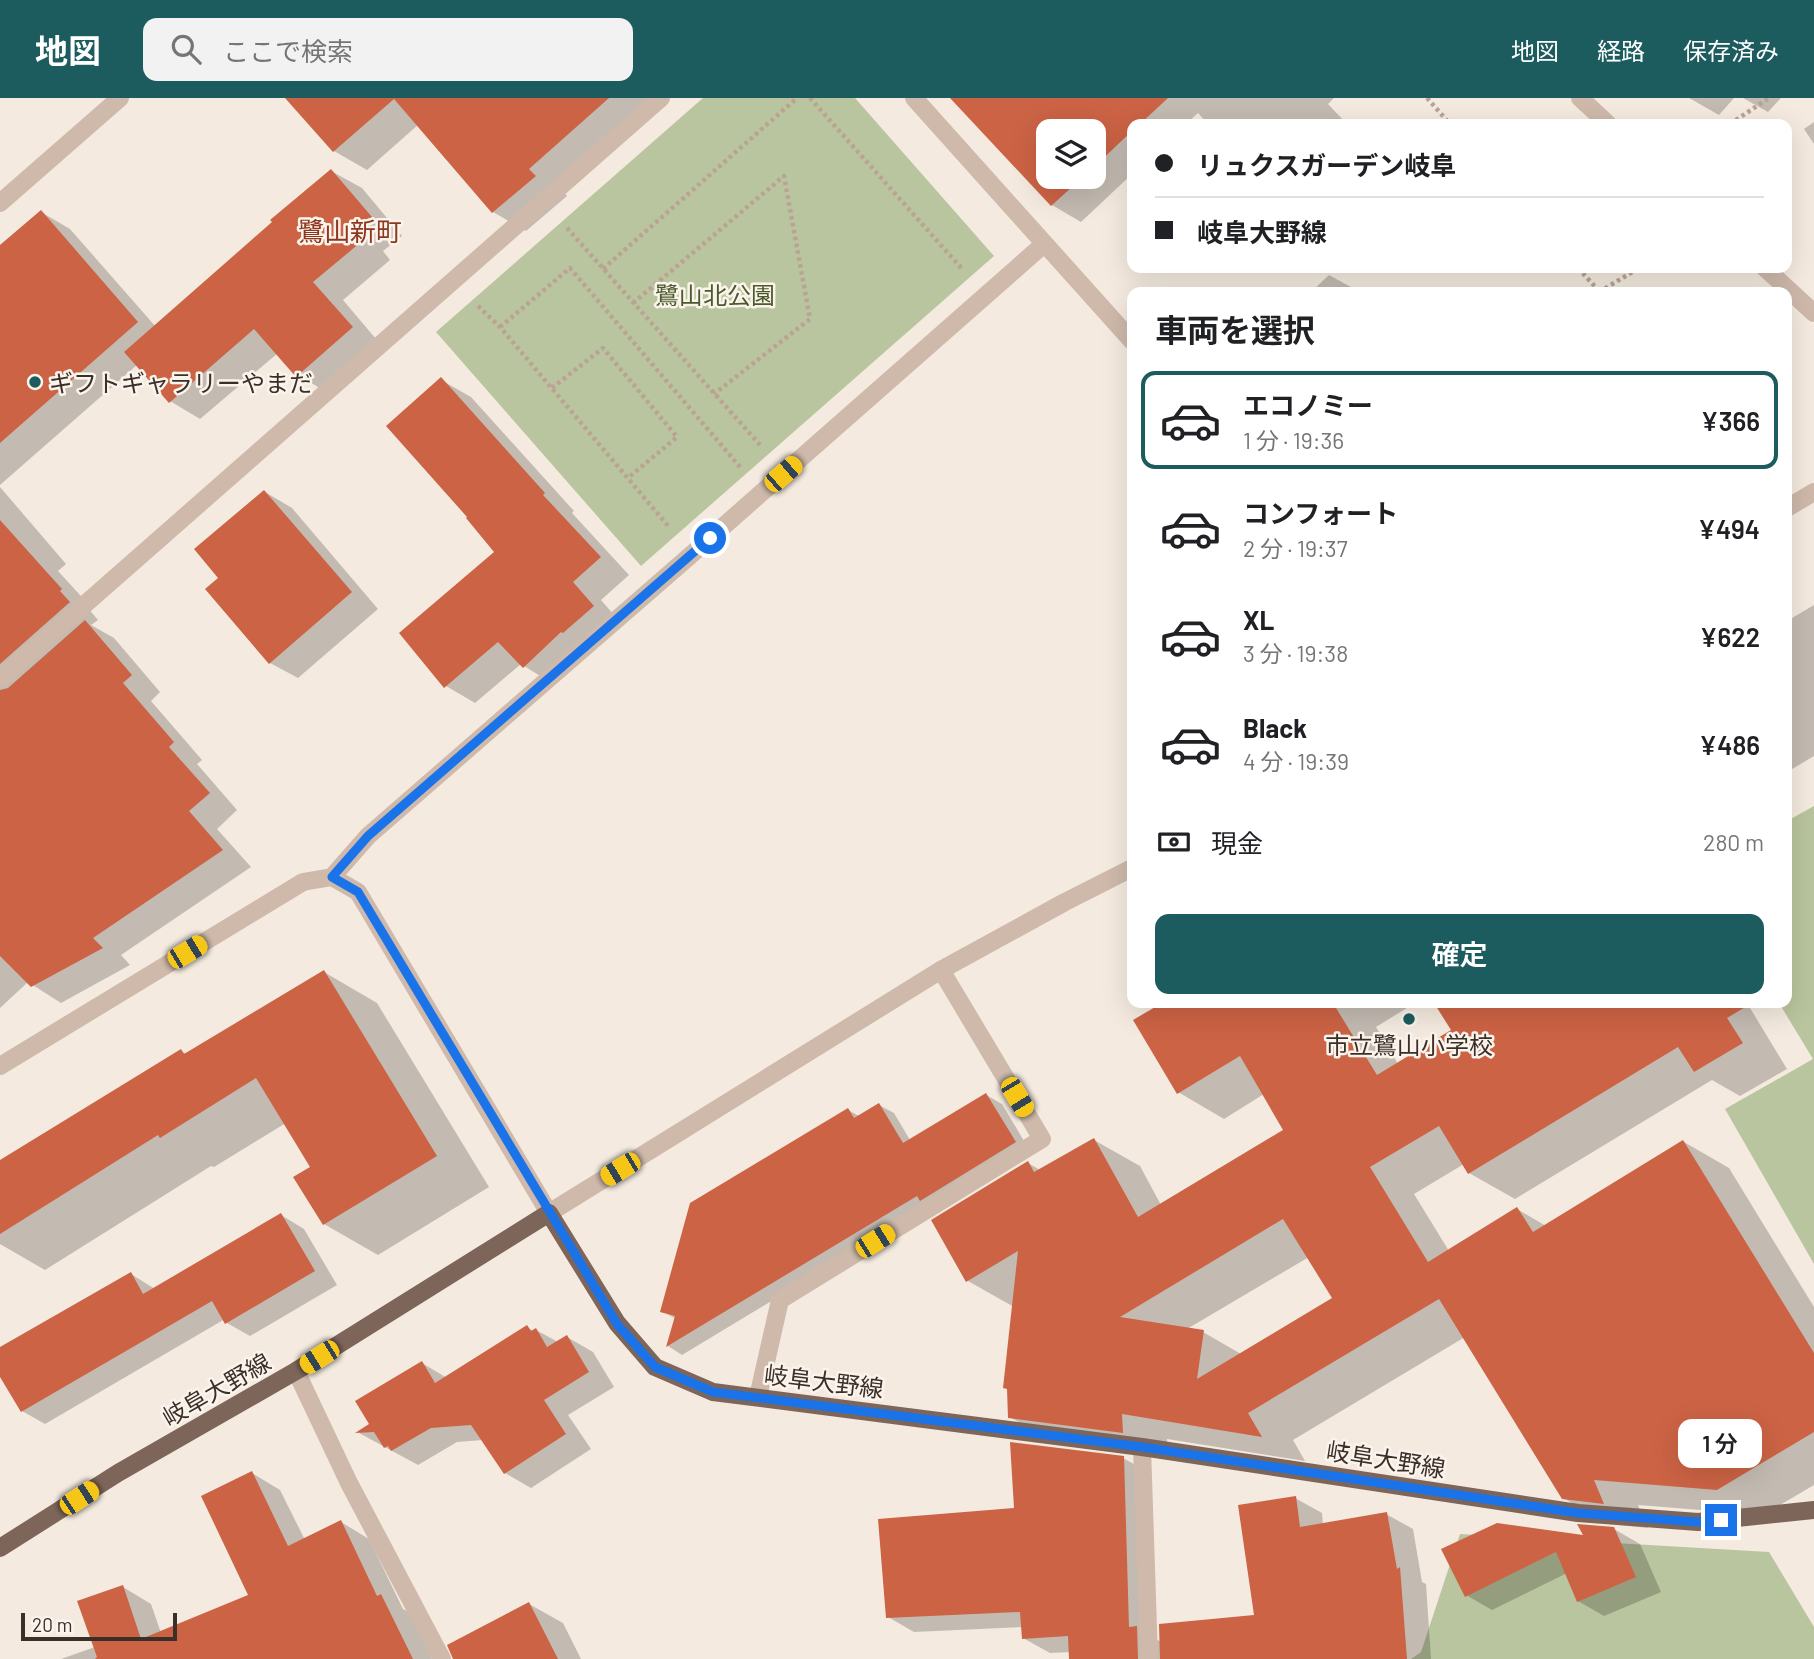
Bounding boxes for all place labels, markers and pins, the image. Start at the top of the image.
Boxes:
place label: ギフトギャラリーやまだ [49,368,313,397]
marker: ギフトギャラリーやまだ [27,374,43,390]
marker: 市立鷺山小学校 [1401,1011,1417,1027]
place label: 市立鷺山小学校 [1325,1030,1493,1059]

